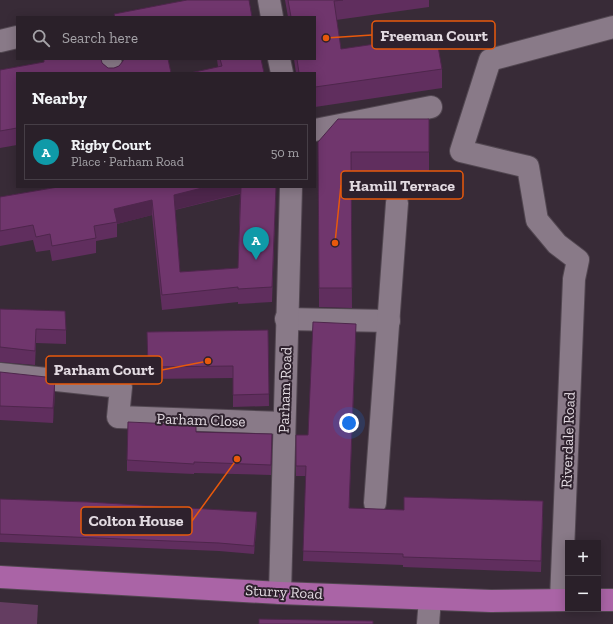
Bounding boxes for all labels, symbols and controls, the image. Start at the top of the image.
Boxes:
search box [16,16,316,60]
callout: Freeman Court [372,21,495,49]
text: Freeman Court [380,26,488,45]
icon: search [30,27,52,49]
text: Search here [62,29,138,47]
text: Nearby [32,88,87,108]
text: Rigby Court [71,136,151,154]
text: A [42,145,50,160]
text: 50 m [271,145,299,160]
text: Place · Parham Road [71,154,184,169]
callout: Hamill Terrace [341,171,463,199]
text: Hamill Terrace [349,176,455,195]
pin: A [243,227,269,260]
street label: Parham Road [275,346,296,433]
callout: Parham Court [46,356,162,384]
text: Parham Court [54,360,155,379]
street label: Riverdale Road [557,391,579,488]
street label: Parham Close [156,409,246,431]
your location [339,413,359,433]
callout: Colton House [81,507,192,535]
text: Colton House [88,511,184,530]
map controls [565,540,601,612]
button: + [565,540,601,576]
button: − [565,576,601,612]
street label: Sturry Road [245,581,324,603]

